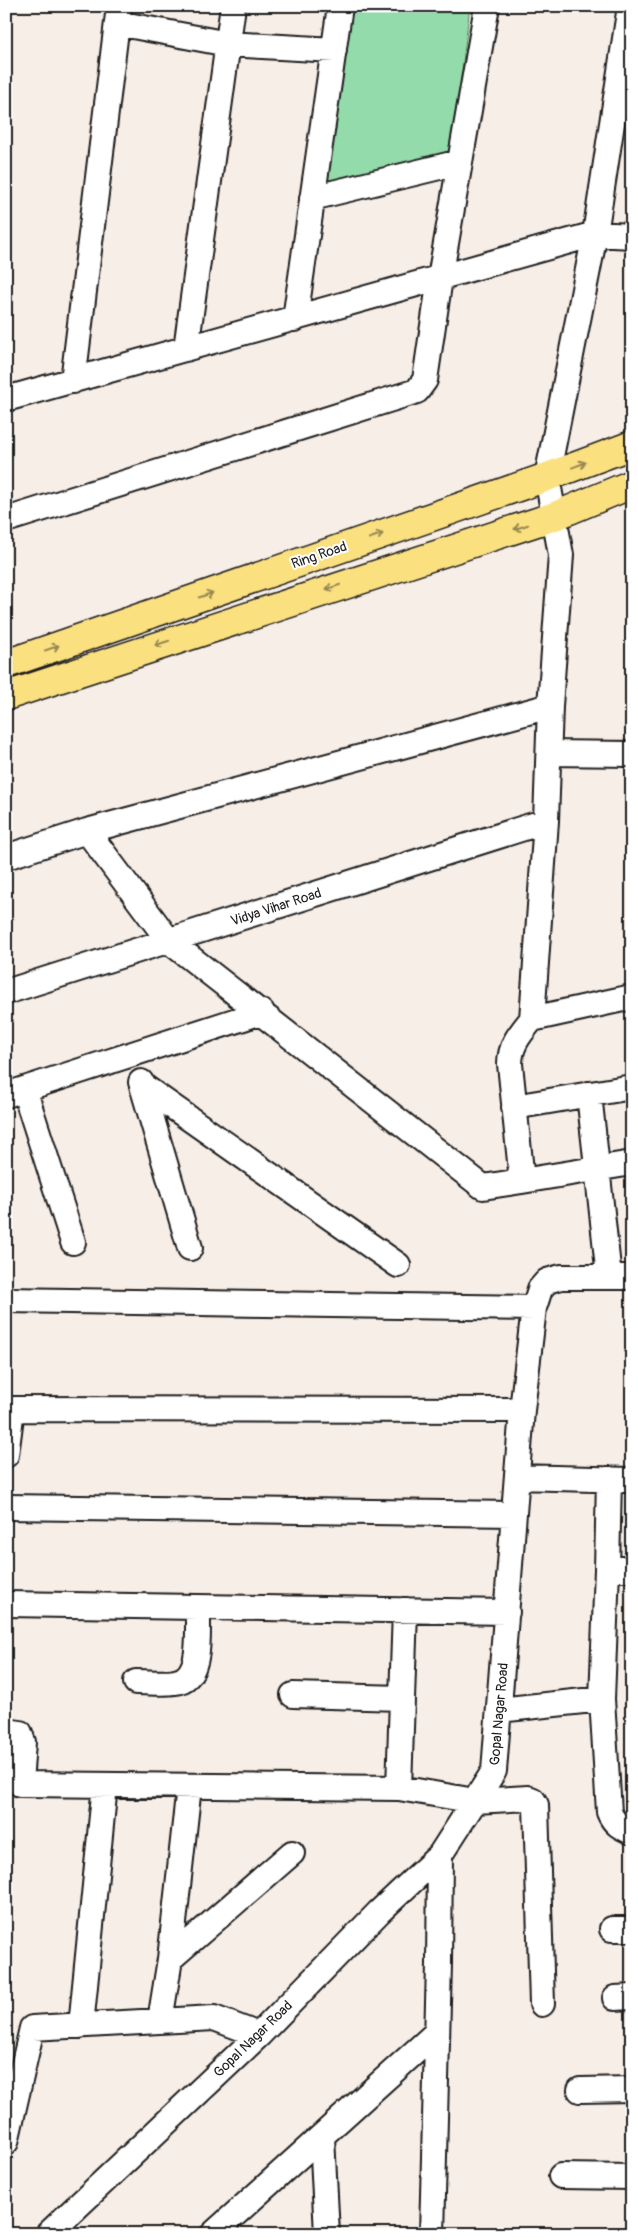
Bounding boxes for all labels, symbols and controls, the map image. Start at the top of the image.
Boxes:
one-way arrow [571,460,586,469]
one-way arrow [514,523,529,532]
one-way arrow [368,531,383,540]
street label: Ring Road [289,538,349,572]
one-way arrow [325,583,341,593]
one-way arrow [198,589,214,599]
one-way arrow [154,639,170,649]
one-way arrow [44,642,60,652]
street label: Vidya Vihar Road [229,884,324,930]
street label: Gopal Nagar Road [486,1662,512,1766]
street label: Gopal Nagar Road [210,1997,296,2081]

